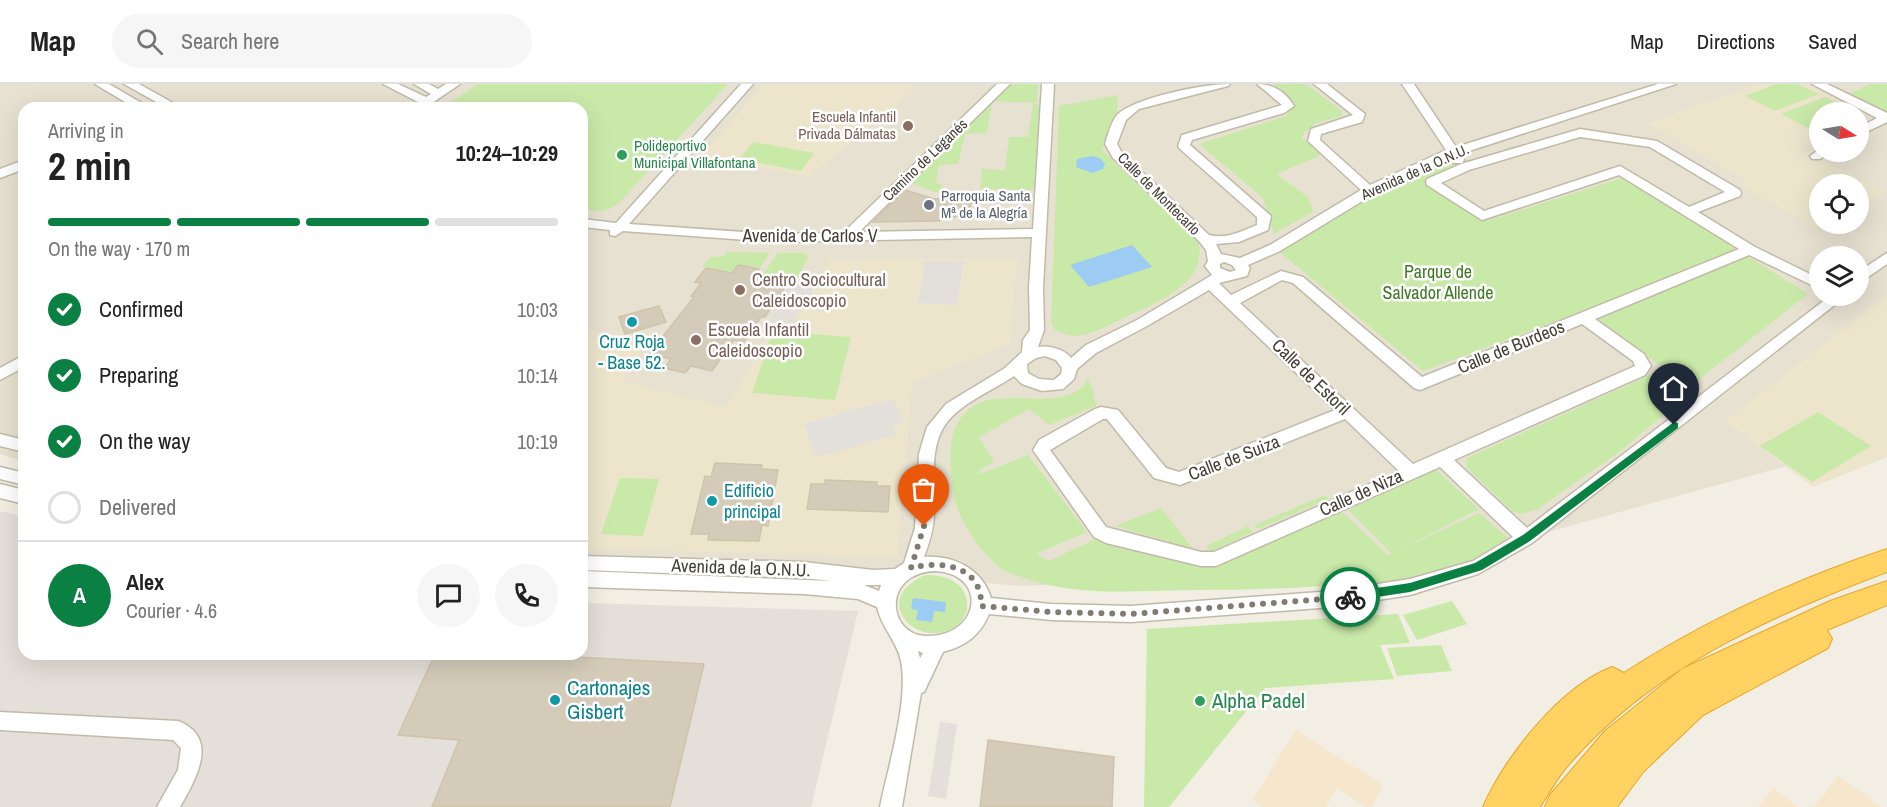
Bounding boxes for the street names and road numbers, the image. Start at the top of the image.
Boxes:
street label: Camino de Leganés [878,114,972,206]
street label: Avenida de la O.N.U. [1357,138,1472,205]
street label: Calle de Montecarlo [1113,148,1206,240]
street label: Avenida de Carlos V [741,223,878,248]
street label: Calle de Burdeos [1454,314,1568,379]
street label: Calle de Estoril [1267,333,1356,420]
street label: Calle de Suiza [1185,429,1283,486]
street label: Calle de Niza [1315,463,1406,522]
street label: Avenida de la O.N.U. [670,553,811,582]

